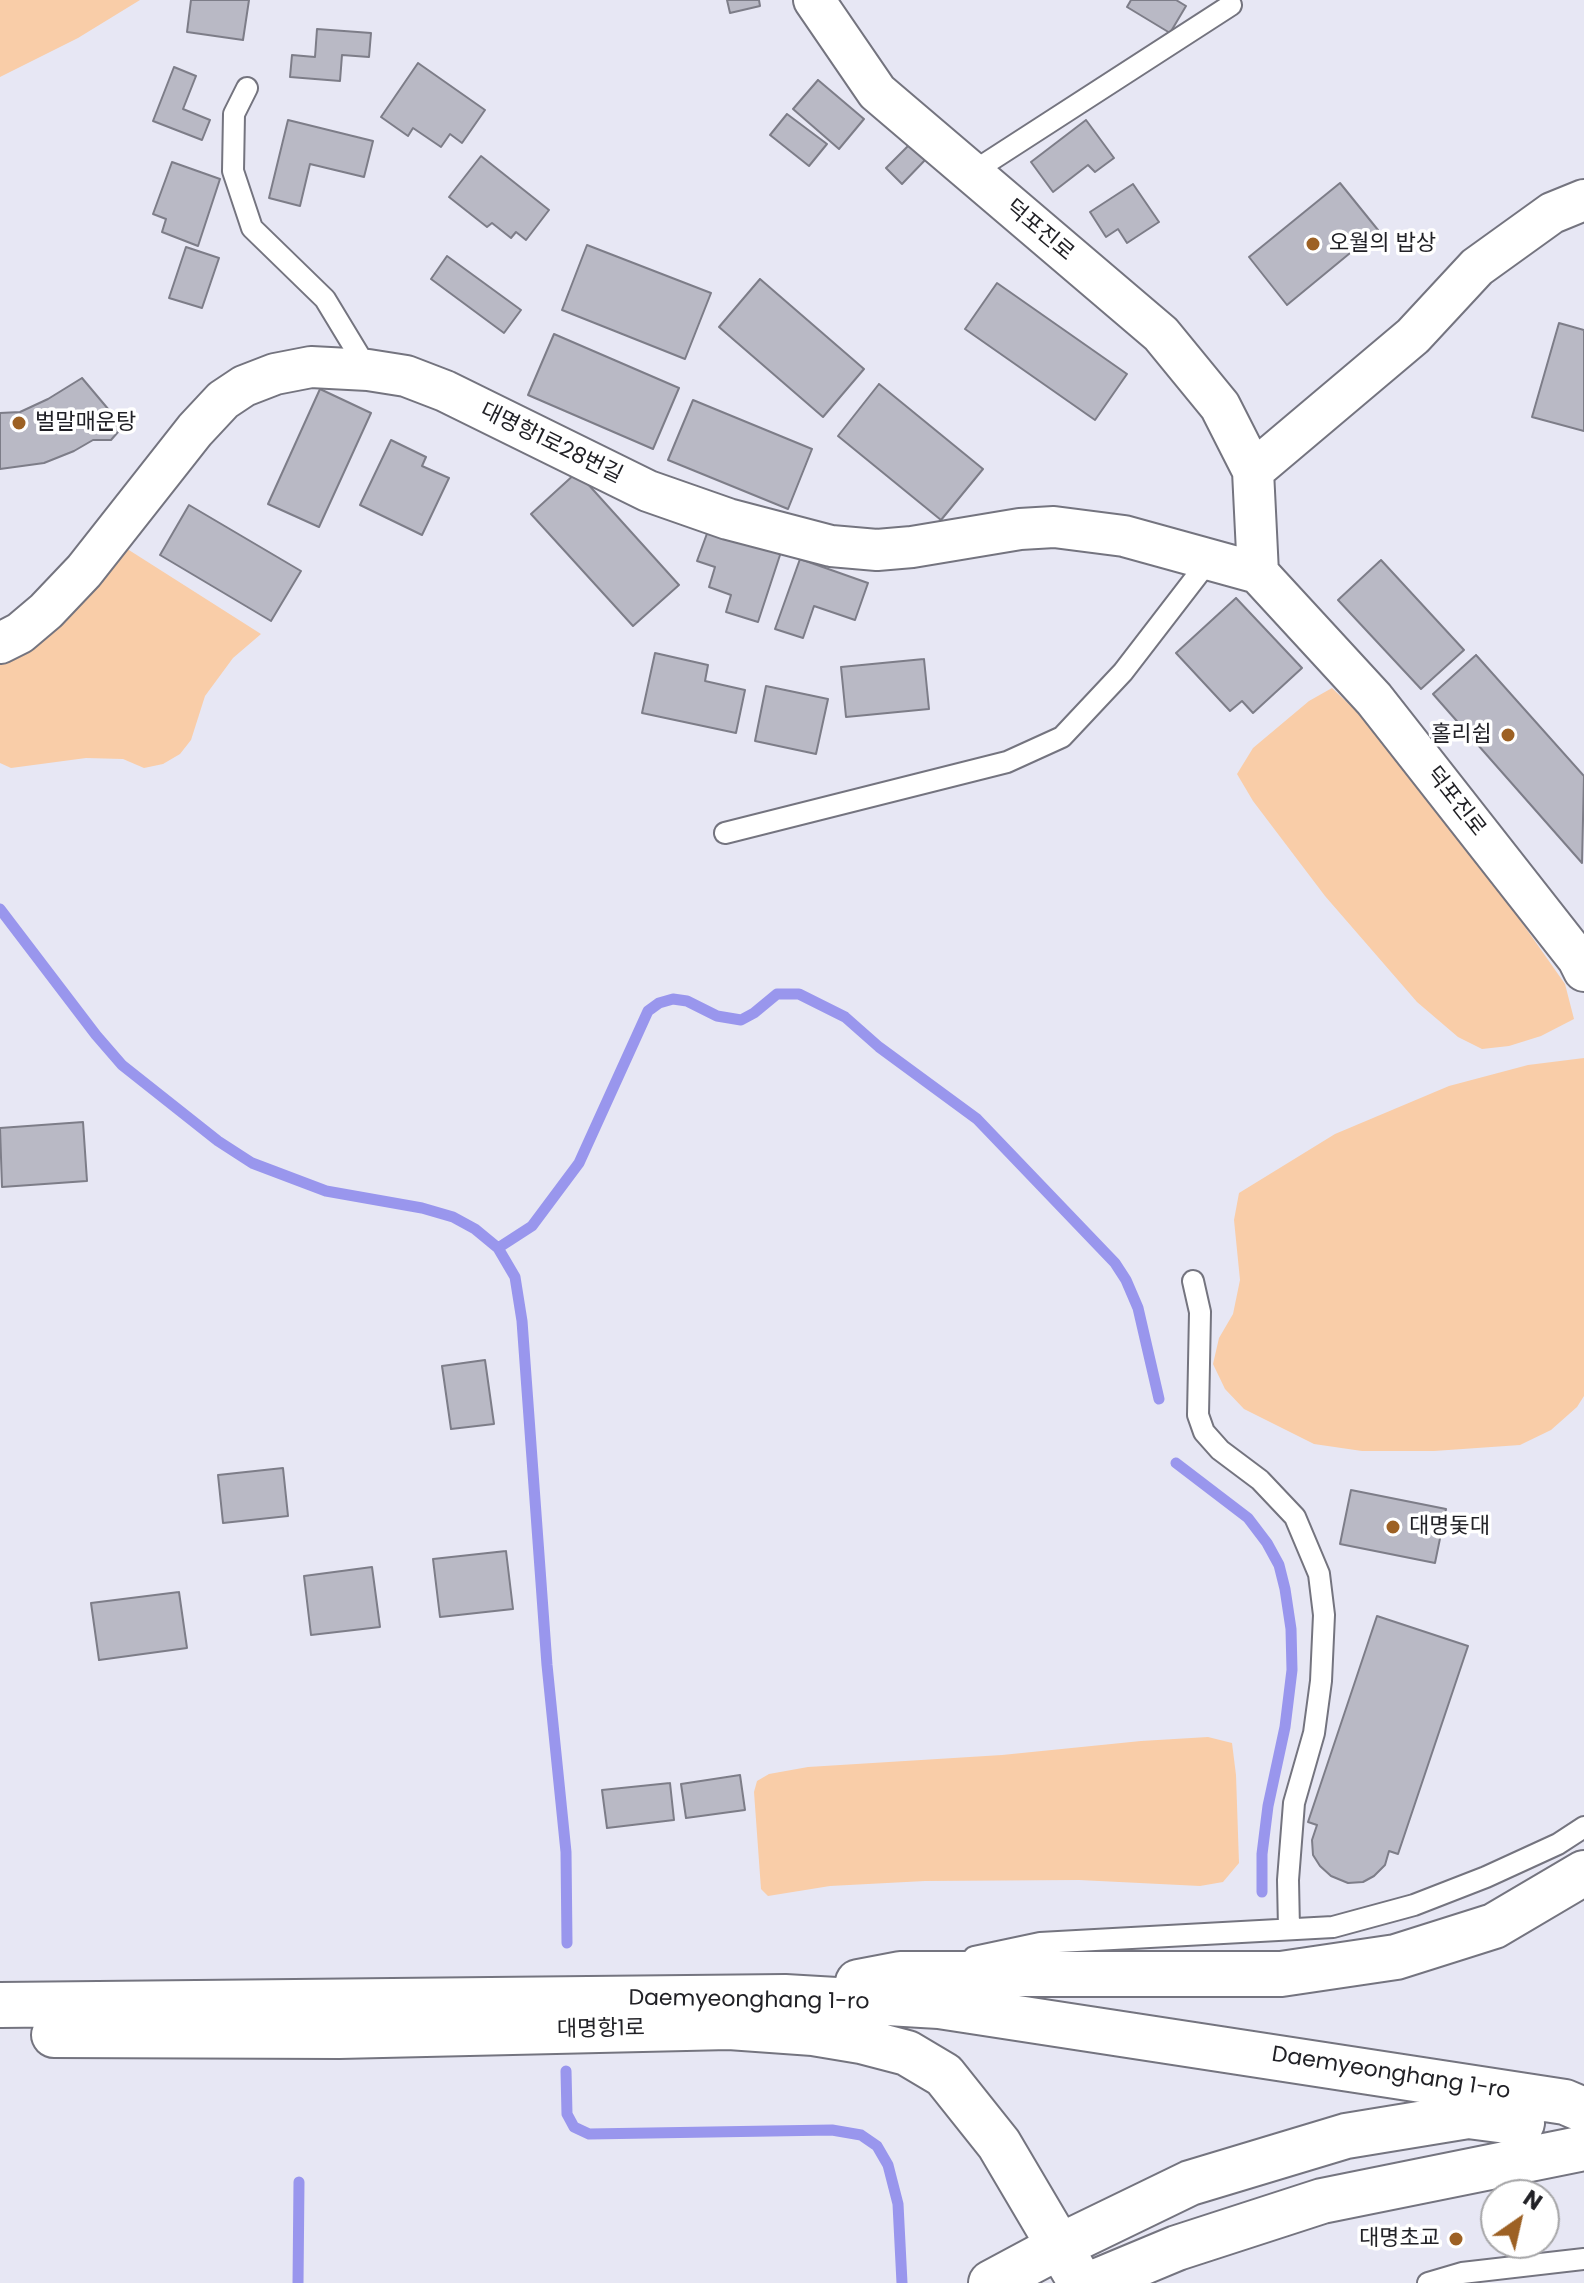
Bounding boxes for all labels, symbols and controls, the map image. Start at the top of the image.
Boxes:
street label: 덕포진로 [1000,195,1078,267]
place label: 오월의 밥상 [1329,231,1436,257]
marker: 오월의 밥상 [1304,235,1322,253]
street label: 대명항1로28번길 [476,398,626,490]
place label: 벌말매운탕 [35,410,136,436]
marker: 벌말매운탕 [10,414,28,432]
place label: 홀리쉽 [1431,722,1492,748]
marker: 홀리쉽 [1499,726,1517,744]
street label: 덕포진로 [1420,762,1490,842]
place label: 대명돛대 [1409,1514,1490,1540]
marker: 대명돛대 [1384,1518,1402,1536]
street label: Daemyeonghang 1-ro [628,1986,870,2016]
street label: 대명항1로 [557,2016,645,2044]
street label: Daemyeonghang 1-ro [1270,2042,1512,2106]
north arrow [1480,2179,1560,2259]
text: N [1517,2183,1548,2218]
place label: 대명초교 [1359,2226,1440,2252]
marker: 대명초교 [1447,2230,1465,2248]

